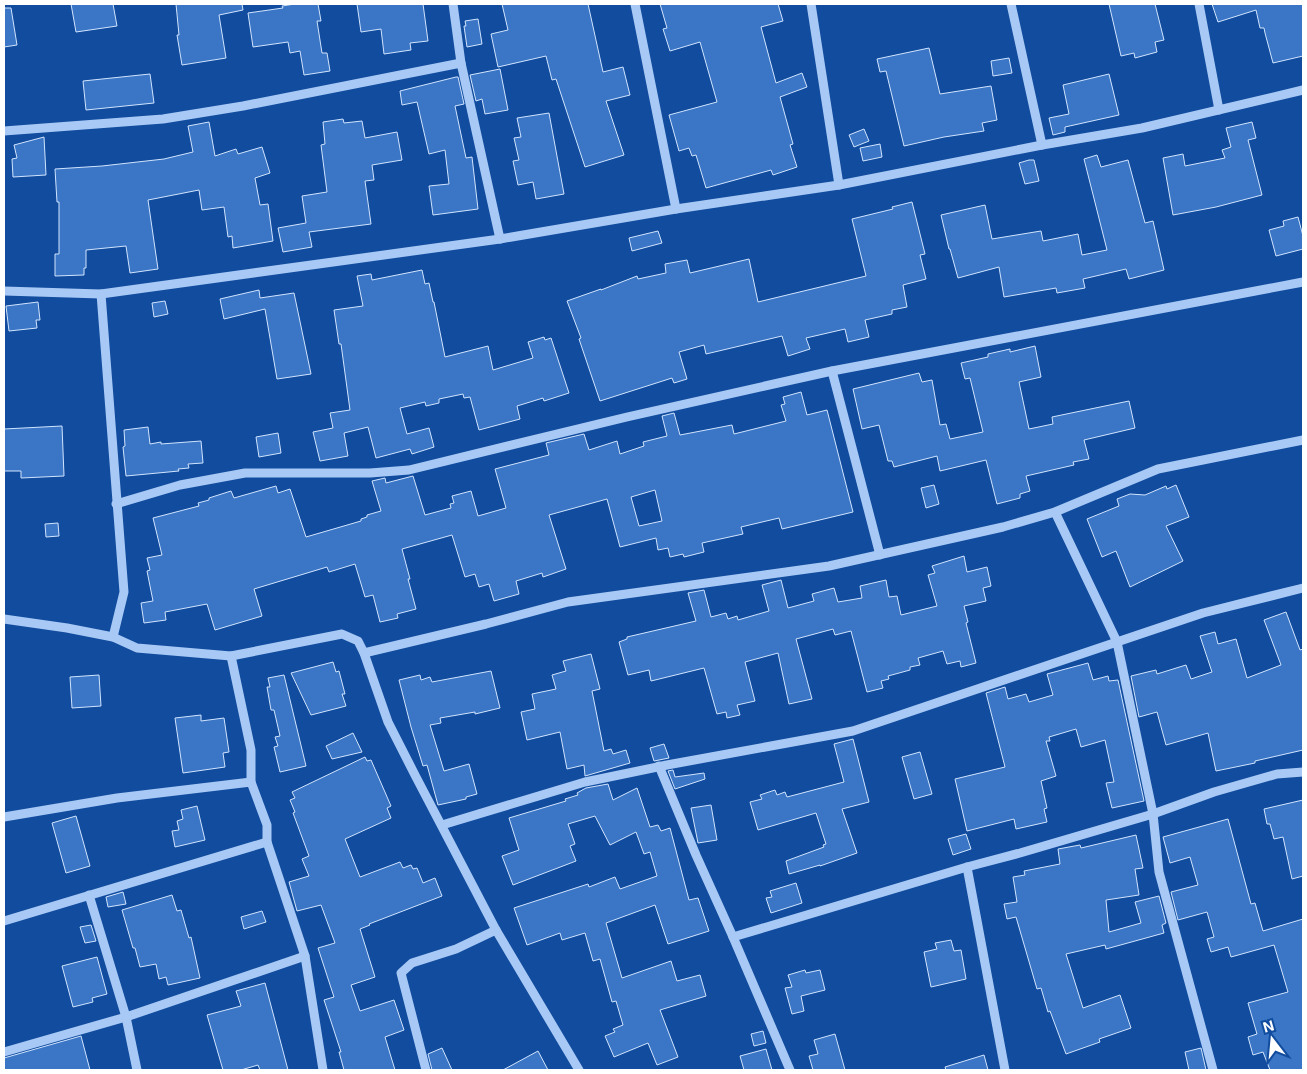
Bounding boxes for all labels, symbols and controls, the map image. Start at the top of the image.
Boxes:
north arrow [1247,1014,1297,1064]
text: N [1261,1016,1276,1036]

